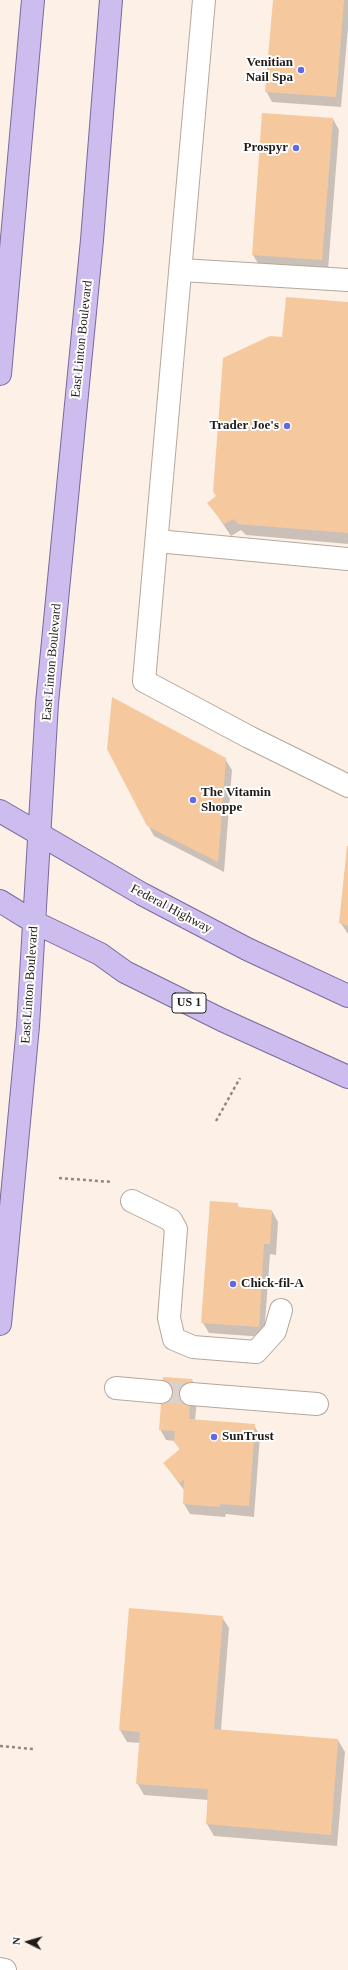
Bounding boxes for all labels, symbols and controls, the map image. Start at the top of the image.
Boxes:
place label: Venitian Nail Spa [246,55,293,86]
marker: Venitian Nail Spa [296,65,306,75]
place label: Prospyr [243,140,288,156]
marker: Prospyr [291,143,301,153]
street label: East Linton Boulevard [68,280,96,398]
place label: Trader Joe's [210,418,279,434]
marker: Trader Joe's [282,421,292,431]
street label: East Linton Boulevard [39,603,65,721]
place label: The Vitamin Shoppe [201,785,271,816]
marker: The Vitamin Shoppe [188,795,198,805]
street label: Federal Highway [128,881,214,937]
street label: East Linton Boulevard [18,926,42,1044]
road number: US 1 [172,993,206,1013]
place label: Chick-fil-A [241,1276,304,1292]
marker: Chick-fil-A [228,1279,238,1289]
place label: SunTrust [222,1429,274,1445]
marker: SunTrust [209,1432,219,1442]
north arrow [8,1922,48,1962]
text: N [10,1936,22,1945]

